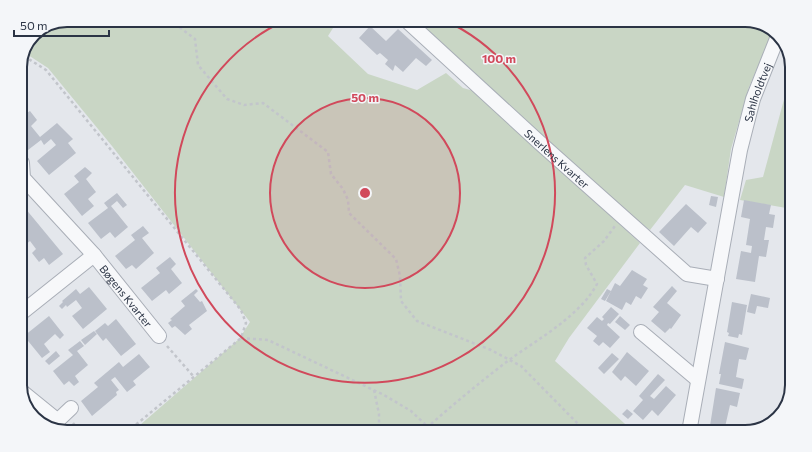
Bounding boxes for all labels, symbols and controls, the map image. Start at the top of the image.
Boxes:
scale bar [14,12,109,38]
text: 50 m [20,18,48,32]
text: 100 m [482,51,516,65]
street label: Sahlholdtvej [741,60,773,123]
text: 50 m [351,90,379,104]
street label: Snerlens Kvarter [522,126,593,191]
centre of rings [358,186,372,200]
street label: Bøgens Kvarter [98,262,156,330]

